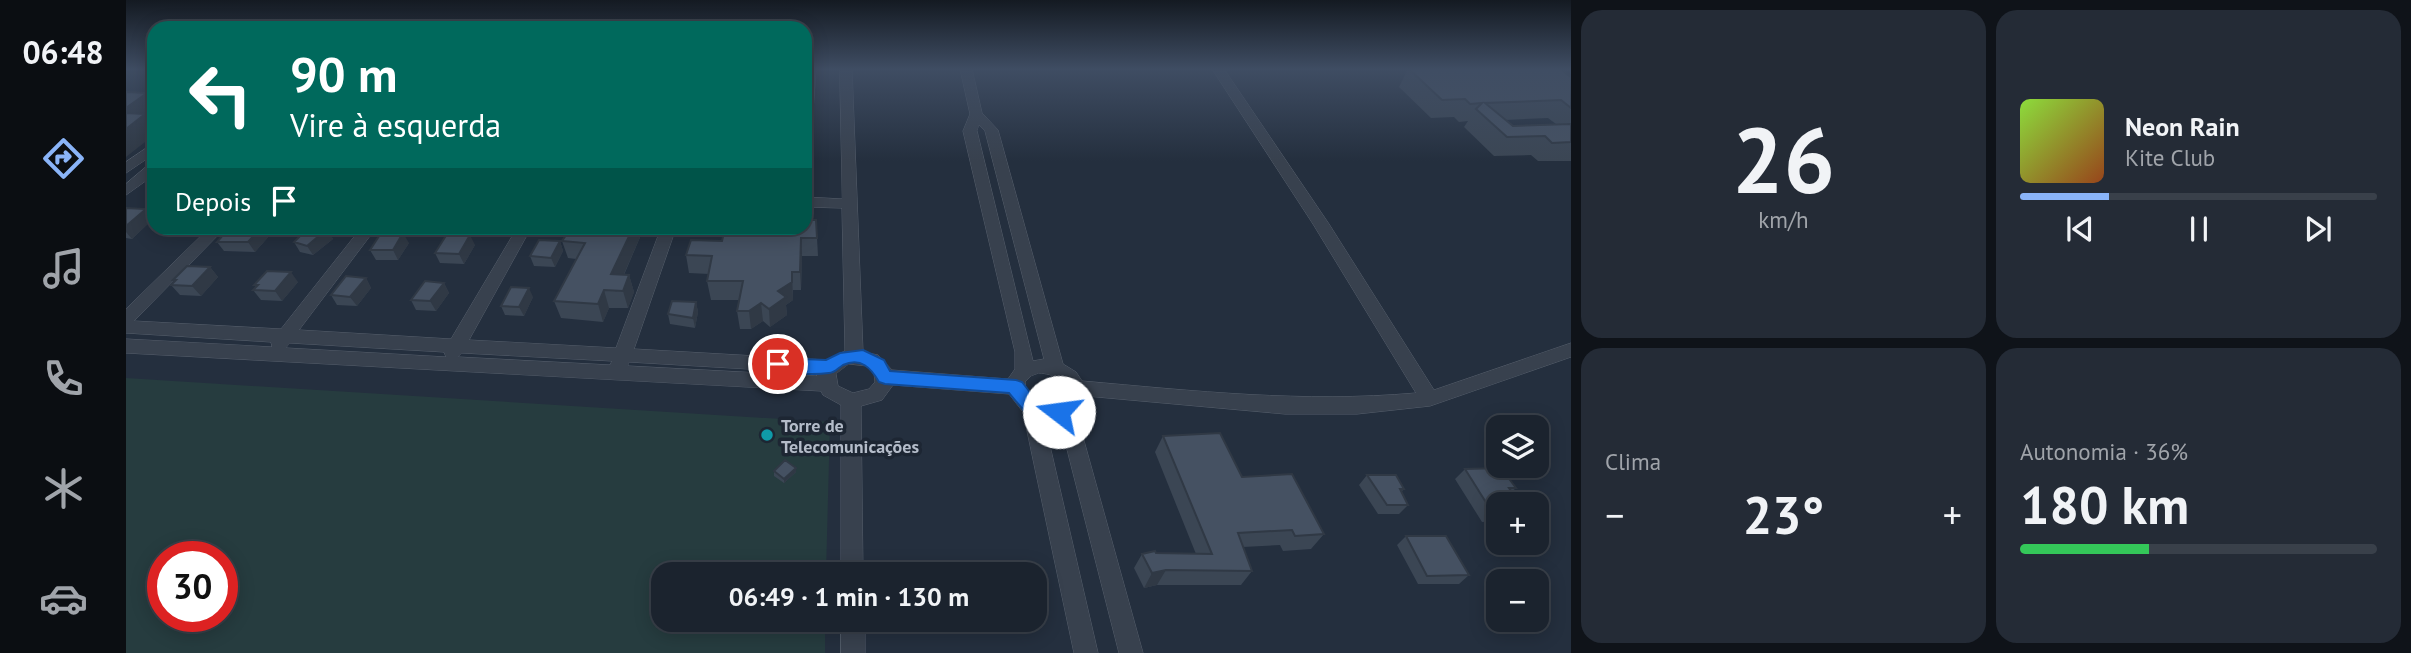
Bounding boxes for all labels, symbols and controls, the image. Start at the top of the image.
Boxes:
text: 06:48 [22,31,104,73]
text: 90 m [290,42,397,106]
icon: left [175,49,266,140]
text: 26 [1732,100,1835,218]
text: Vire à esquerda [290,104,501,146]
text: Neon Rain [2125,110,2240,143]
icon: directions [39,134,88,183]
text: Kite Club [2125,143,2215,172]
icon: arrive [265,182,303,220]
text: Depois [175,185,251,218]
text: km/h [1758,205,1809,234]
icon: previous [2061,210,2099,248]
icon: pause [2180,210,2218,248]
icon: next [2299,210,2337,248]
icon: music [39,244,88,293]
pin [748,334,808,394]
icon: arrive [759,345,797,383]
icon: phone [39,354,88,403]
position arrow [1022,375,1096,449]
place label: Torre de Telecomunicações [781,414,919,458]
map controls [1486,415,1549,632]
button: layers [1486,415,1549,478]
marker: Torre de Telecomunicações [759,427,775,443]
text: Autonomia · 36% [2020,437,2188,466]
text: Clima [1605,447,1661,476]
icon: climate [39,464,88,513]
text: 180 km [2020,471,2189,538]
text: 23° [1743,481,1824,548]
text: − [1605,490,1624,539]
text: + [1943,490,1962,539]
button: + [1486,492,1549,555]
speed limit sign: 30 [147,541,238,632]
button: − [1486,569,1549,632]
icon: car [39,574,88,623]
text: 06:49 · 1 min · 130 m [729,580,969,613]

